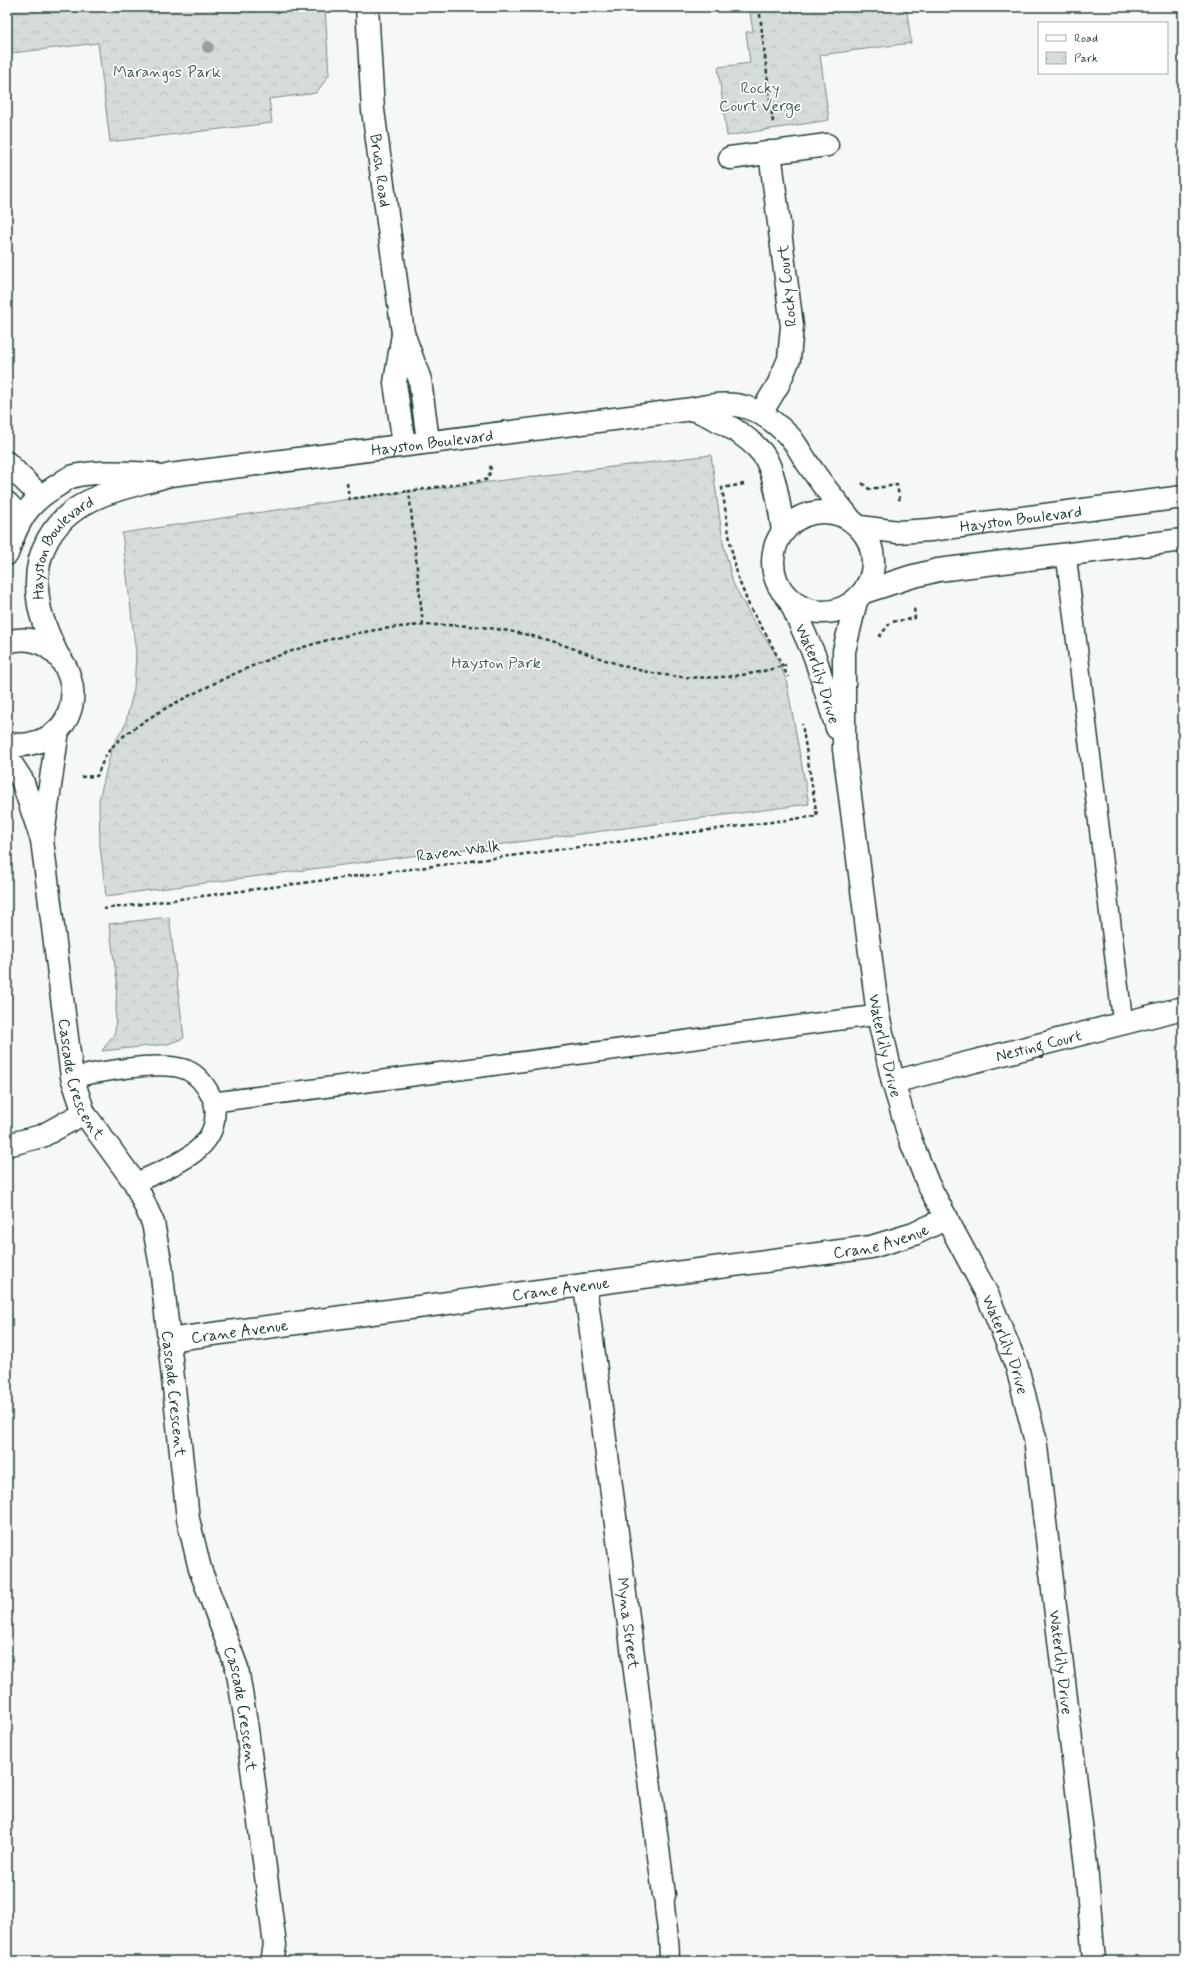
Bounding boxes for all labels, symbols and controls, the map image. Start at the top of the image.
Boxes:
legend [1038,22,1168,74]
text: Road [1074,31,1098,47]
text: Park [1074,51,1098,67]
park label: Marangos Park [113,62,221,83]
park label: Rocky Court Verge [719,78,801,118]
street label: Brush Road [364,133,395,208]
street label: Rocky Court [773,243,802,328]
street label: Hayston Boulevard [370,425,494,462]
street label: Hayston Boulevard [28,491,98,601]
street label: Hayston Boulevard [959,501,1083,538]
street label: Waterlily Drive [789,621,844,727]
park label: Hayston Park [451,653,541,674]
street label: Raven Walk [415,836,501,867]
street label: Waterlily Drive [863,993,906,1100]
street label: Cascade Crescent [53,1017,109,1145]
street label: Nesting Court [993,1025,1084,1067]
street label: Crane Avenue [832,1219,933,1264]
street label: Crane Avenue [511,1273,611,1306]
street label: Waterlily Drive [976,1292,1033,1397]
street label: Crane Avenue [190,1315,290,1349]
street label: Cascade Crescent [156,1329,190,1458]
street label: Myna Street [611,1576,644,1671]
street label: Waterlily Drive [1044,1609,1077,1716]
street label: Cascade Crescent [218,1644,261,1773]

